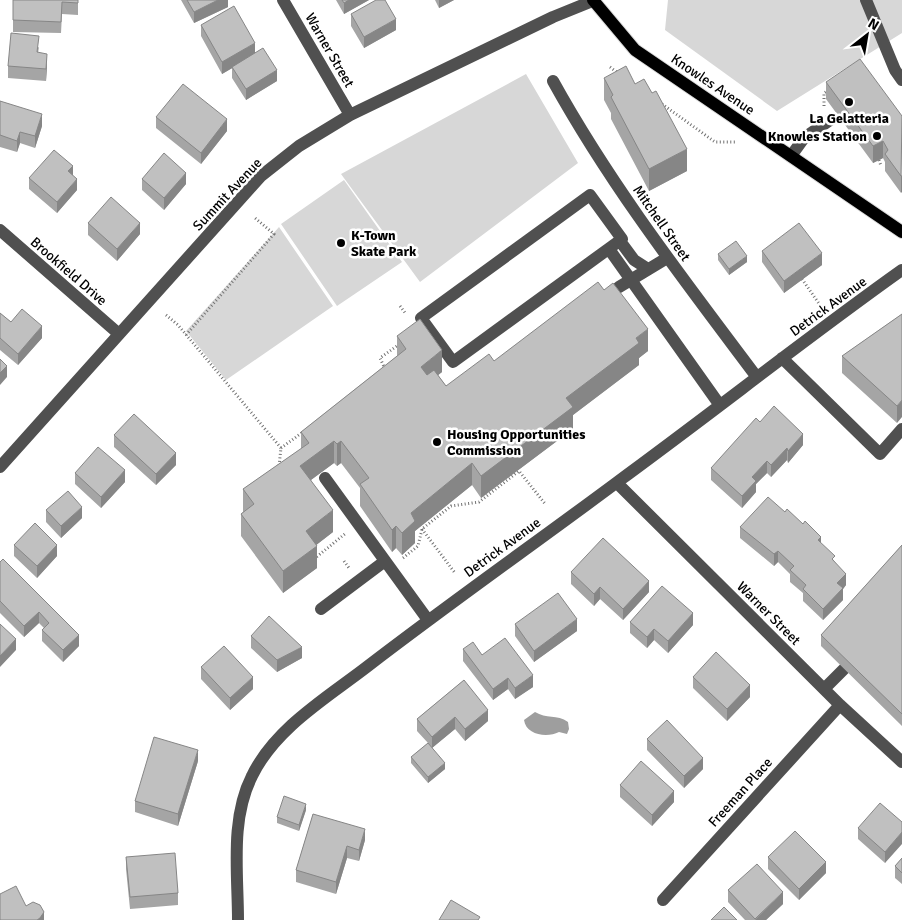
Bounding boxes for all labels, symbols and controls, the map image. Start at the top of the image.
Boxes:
street label: Warner Street [301,10,358,91]
north arrow [842,10,892,60]
text: N [865,14,882,34]
street label: Knowles Avenue [668,50,758,119]
marker: La Gelatteria [843,96,855,108]
place label: La Gelatteria [809,110,889,127]
place label: Knowles Station [768,128,867,145]
marker: Knowles Station [871,130,883,142]
street label: Summit Avenue [189,154,265,234]
street label: Mitchell Street [629,182,694,265]
place label: K-Town Skate Park [351,227,417,260]
street label: Brookfield Drive [27,234,110,309]
marker: K-Town Skate Park [335,237,347,249]
street label: Detrick Avenue [787,273,870,340]
place label: Housing Opportunities Commission [447,426,585,459]
marker: Housing Opportunities Commission [431,436,443,448]
street label: Detrick Avenue [461,514,544,581]
street label: Warner Street [733,578,804,649]
street label: Freeman Place [705,754,776,831]

